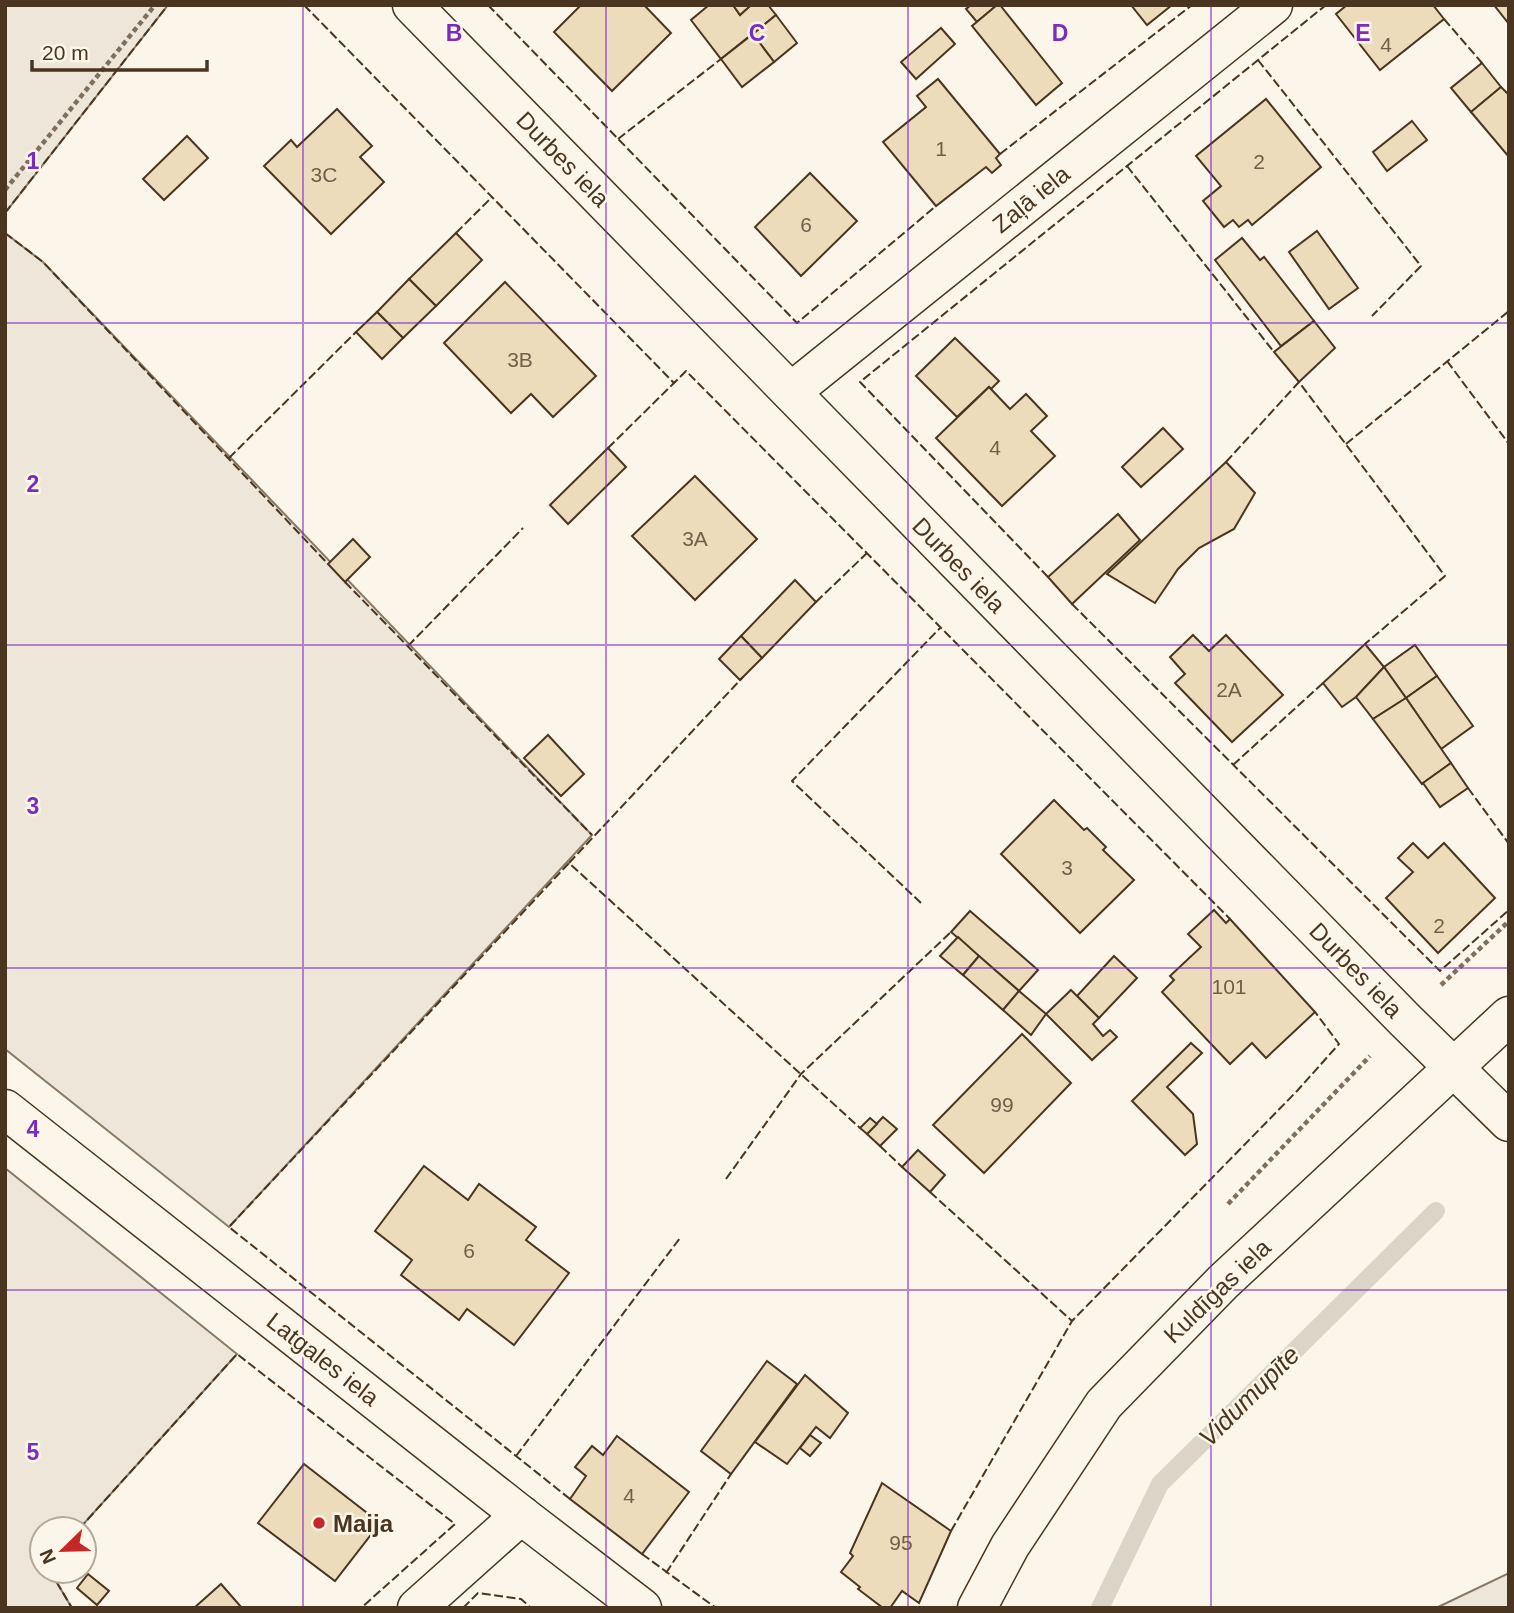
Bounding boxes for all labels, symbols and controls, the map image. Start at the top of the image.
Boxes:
text: B [446,20,462,46]
text: C [749,20,765,46]
text: D [1052,20,1068,46]
text: E [1355,20,1371,46]
scale bar [32,28,206,72]
house number: 4 [1380,33,1392,56]
text: 20 m [42,41,89,64]
street label: Durbes iela [511,106,615,213]
house number: 1 [935,137,947,160]
text: 1 [27,148,40,174]
house number: 2 [1253,150,1265,173]
street label: Zaļā iela [987,160,1075,238]
house number: 3C [311,163,337,186]
house number: 6 [800,213,812,236]
house number: 3B [507,348,533,371]
house number: 4 [989,436,1001,459]
text: 2 [27,471,39,497]
street label: Durbes iela [907,512,1011,619]
house number: 3A [682,527,708,550]
house number: 2A [1216,678,1242,701]
text: 3 [27,793,39,819]
house number: 3 [1061,856,1073,879]
house number: 2 [1433,914,1445,937]
street label: Durbes iela [1304,917,1408,1024]
house number: 101 [1211,975,1247,998]
house number: 99 [990,1093,1014,1116]
text: 4 [27,1116,40,1142]
street label: Kuldīgas iela [1158,1233,1276,1348]
house number: 6 [463,1239,475,1262]
street label: Latgales iela [262,1307,385,1412]
water label: Vidumupīte [1193,1340,1305,1452]
text: 5 [27,1439,40,1465]
house number: 4 [623,1484,635,1507]
place label: Maija [333,1510,394,1537]
north arrow [28,1515,98,1585]
marker: Maija [311,1515,327,1531]
house number: 95 [889,1531,913,1554]
text: N [35,1546,60,1567]

